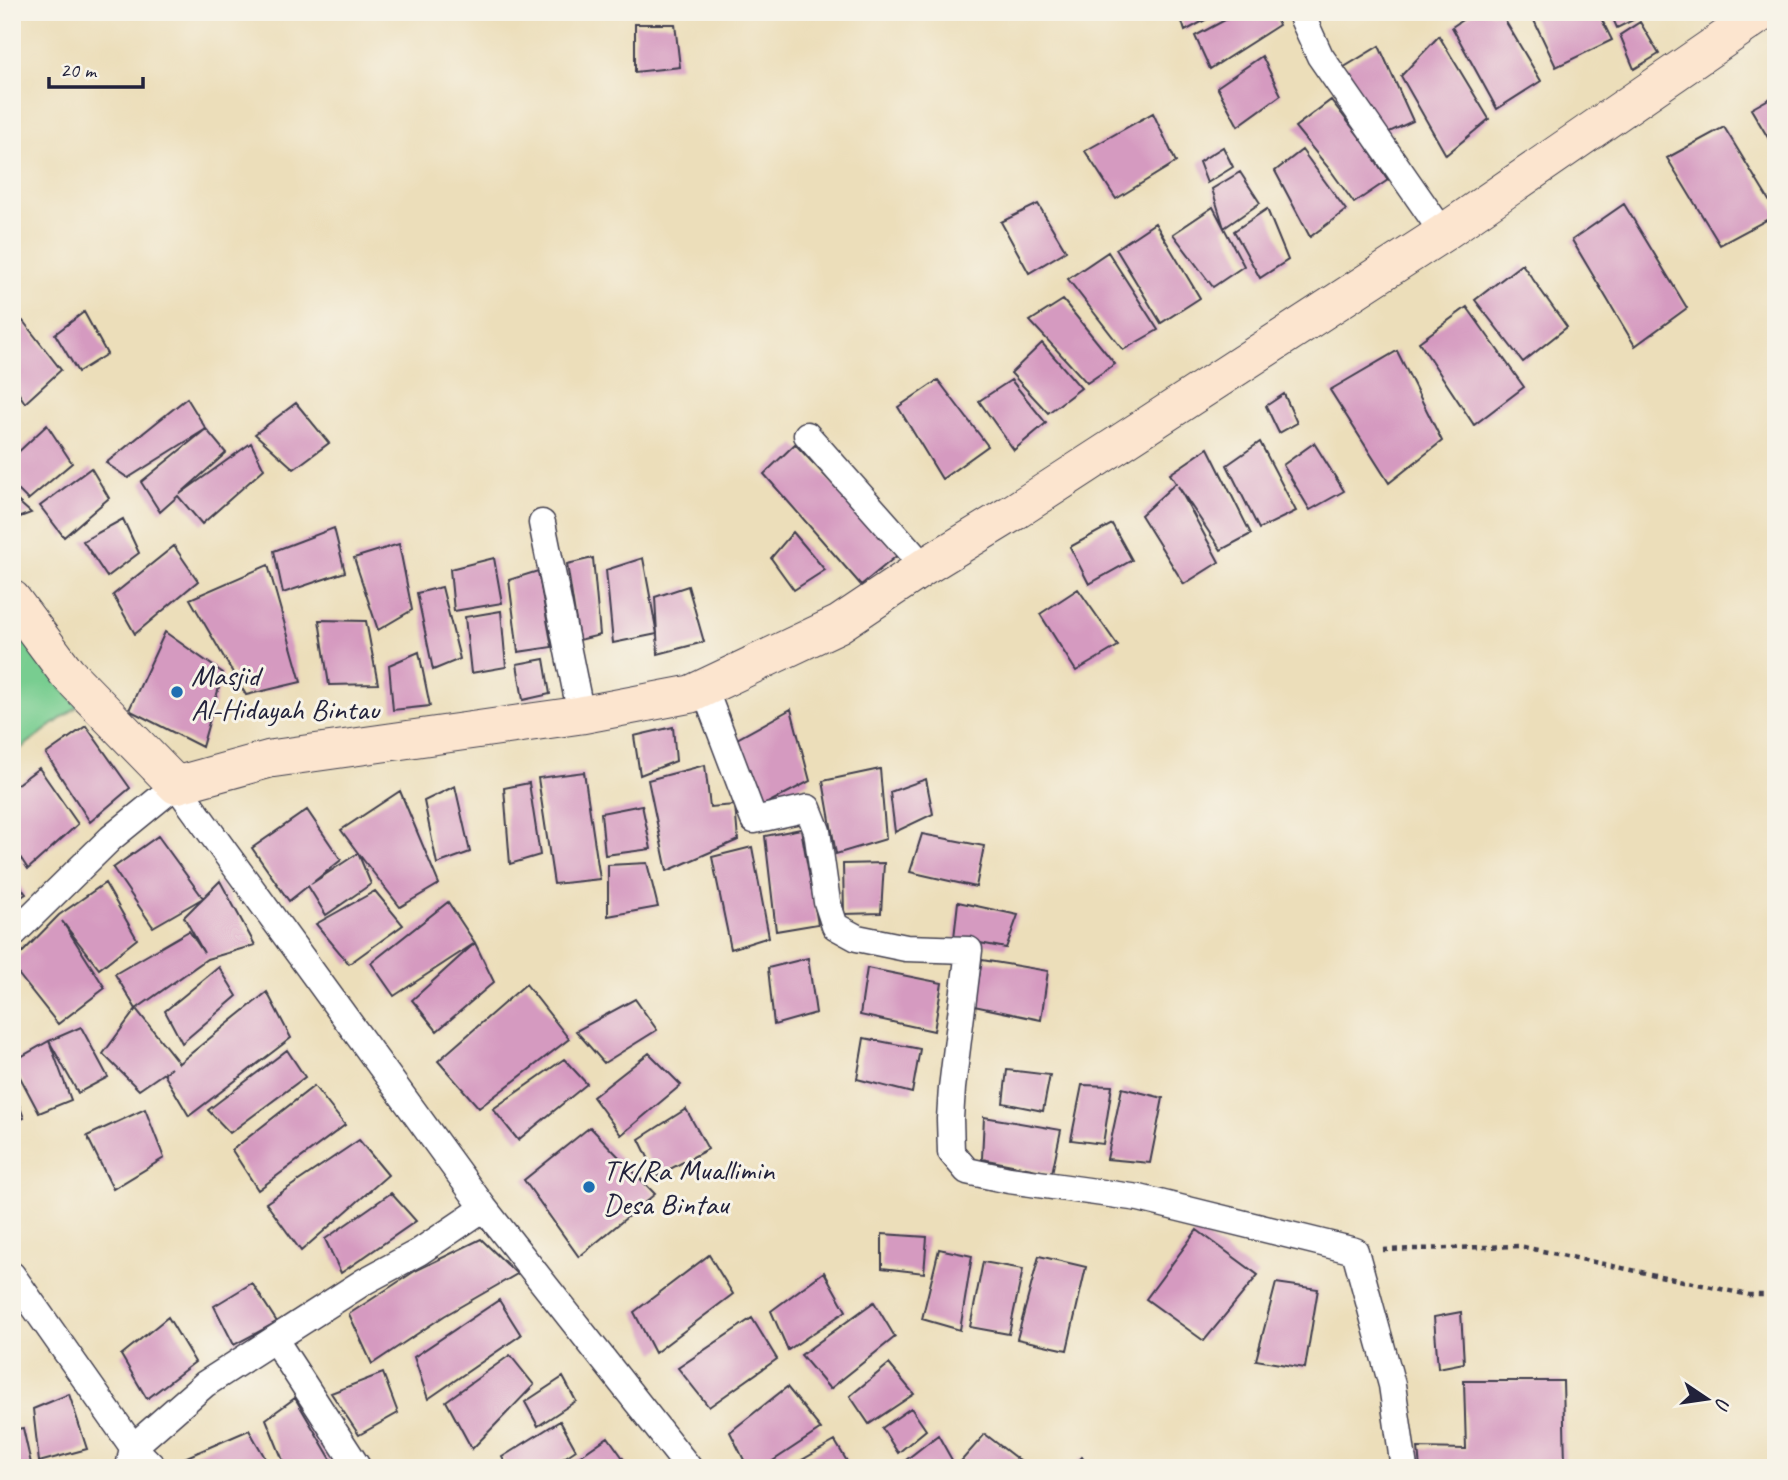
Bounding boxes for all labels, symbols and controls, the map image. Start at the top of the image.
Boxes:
scale bar [49,46,144,90]
text: 20 m [60,57,98,83]
place label: Masjid Al-Hidayah Bintau [191,656,381,728]
marker: Masjid Al-Hidayah Bintau [169,684,185,700]
place label: TK/Ra Muallimin Desa Bintau [603,1151,776,1223]
marker: TK/Ra Muallimin Desa Bintau [581,1179,597,1195]
north arrow [1672,1364,1742,1434]
text: U [1709,1395,1735,1413]

